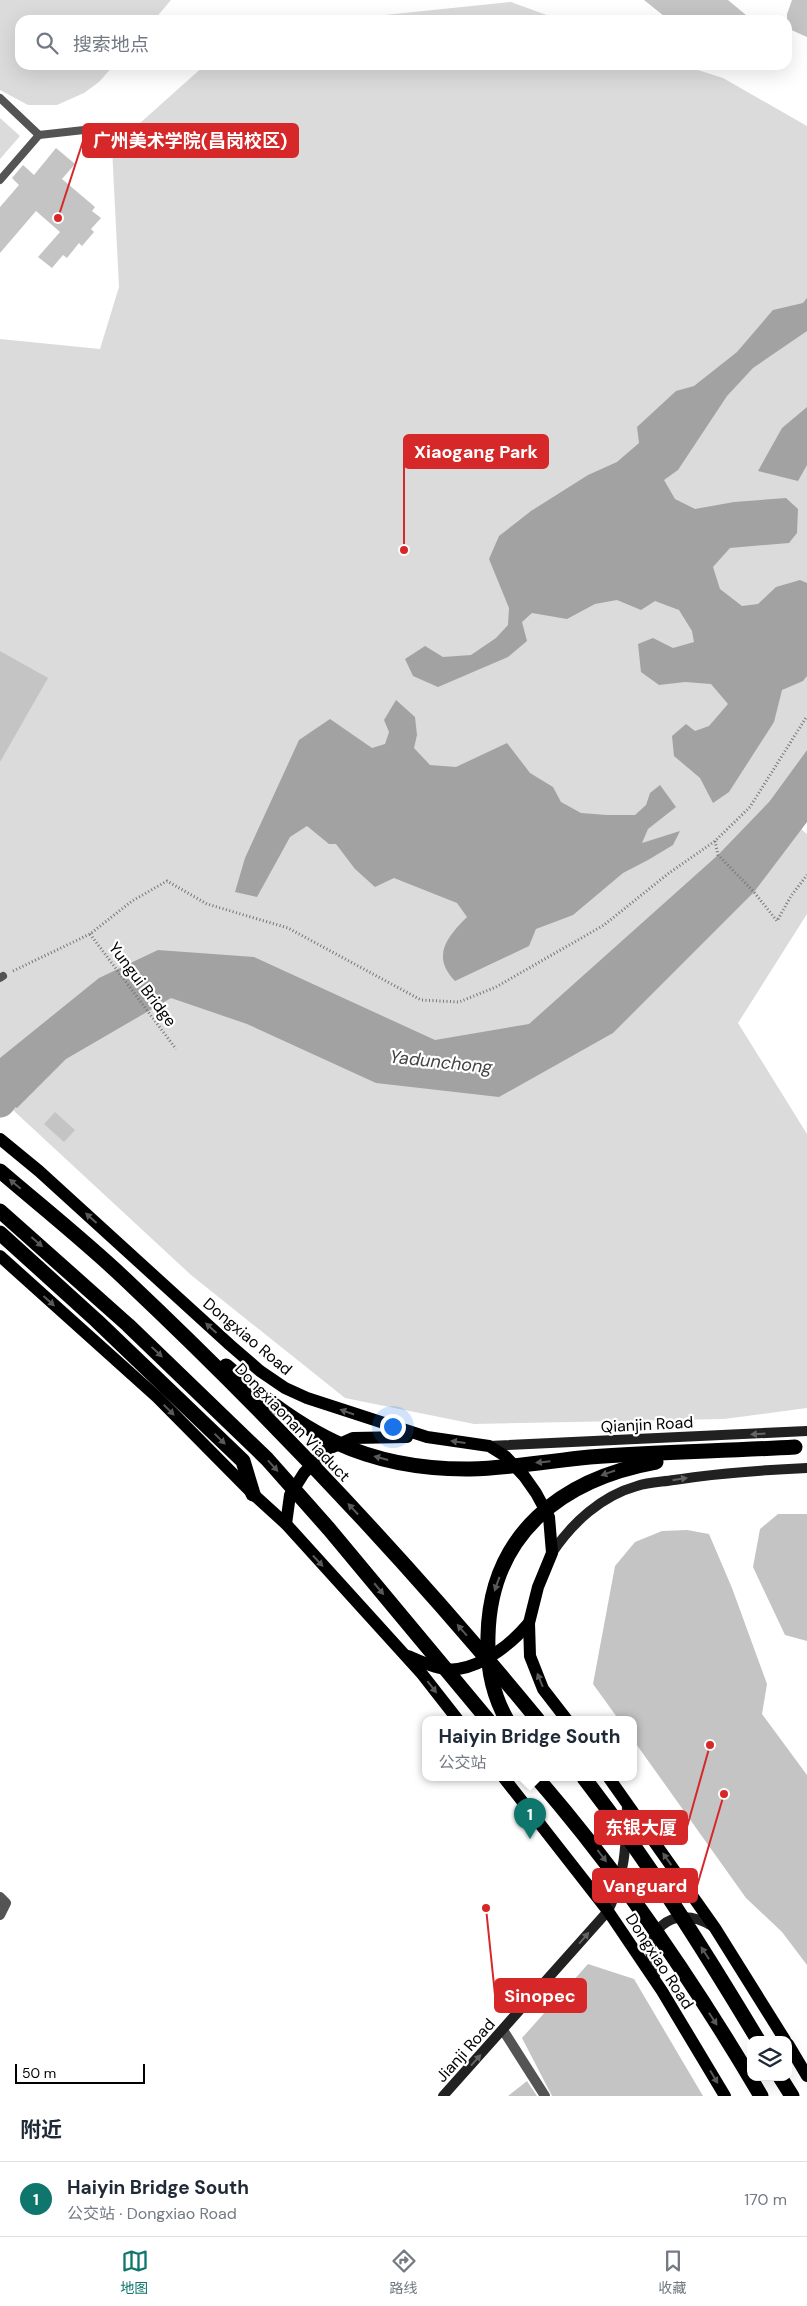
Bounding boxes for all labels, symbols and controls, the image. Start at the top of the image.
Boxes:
search box [15,15,792,70]
icon: search [33,29,61,57]
text: 搜索地点 [73,32,149,57]
callout: 广州美术学院(昌岗校区) [83,124,298,157]
text: 广州美术学院(昌岗校区) [93,129,287,153]
callout: Xiaogang Park [404,435,548,468]
text: Xiaogang Park [414,440,539,464]
street label: Yungui Bridge [104,938,181,1031]
water label: Yadunchong [389,1045,494,1079]
one-way arrow [10,1178,22,1190]
one-way arrow [84,1213,97,1224]
one-way arrow [30,1237,43,1248]
street label: Dongxiao Road [199,1293,297,1380]
one-way arrow [43,1295,55,1307]
one-way arrow [205,1322,217,1334]
one-way arrow [150,1346,162,1358]
street label: Dongxiaonan Viaduct [230,1358,355,1486]
one-way arrow [163,1404,175,1416]
one-way arrow [339,1408,354,1416]
street label: Qianjin Road [600,1412,694,1437]
your location [380,1414,406,1440]
one-way arrow [750,1430,766,1438]
one-way arrow [214,1433,226,1445]
one-way arrow [450,1437,466,1445]
one-way arrow [374,1454,389,1462]
one-way arrow [534,1458,550,1466]
one-way arrow [267,1459,279,1471]
one-way arrow [600,1469,615,1477]
one-way arrow [672,1475,688,1483]
one-way arrow [347,1503,359,1515]
one-way arrow [312,1554,324,1566]
one-way arrow [493,1576,500,1591]
one-way arrow [373,1582,384,1595]
one-way arrow [456,1623,467,1636]
one-way arrow [535,1673,543,1687]
one-way arrow [426,1680,437,1693]
popup [422,1716,637,1781]
text: Haiyin Bridge South [439,1724,620,1749]
text: 公交站 [439,1752,487,1773]
pin: 1 [514,1798,546,1839]
callout: 东银大厦 [595,1811,687,1844]
text: 东银大厦 [605,1816,677,1840]
one-way arrow [597,1849,607,1863]
one-way arrow [662,1852,672,1866]
callout: Vanguard [593,1869,697,1902]
text: Vanguard [603,1874,687,1898]
street label: Dongxiao Road [621,1909,698,2013]
one-way arrow [578,1933,590,1945]
one-way arrow [700,1947,710,1960]
callout: Sinopec [495,1979,586,2012]
text: Sinopec [504,1984,576,2008]
one-way arrow [709,2012,718,2025]
street label: Jianji Road [431,2014,500,2087]
map controls [747,2036,792,2081]
button: layers [747,2036,792,2081]
one-way arrow [470,2054,482,2066]
scale bar [15,2061,145,2084]
text: 50 m [22,2064,56,2082]
one-way arrow [710,2071,719,2084]
text: 附近 [20,2116,62,2144]
text: Haiyin Bridge South [67,2175,249,2200]
text: 1 [33,2189,39,2210]
text: 170 m [744,2189,787,2210]
text: 公交站 · Dongxiao Road [67,2203,237,2224]
tab: 地图 [121,2247,149,2297]
tab: 路线 [390,2247,418,2297]
tab: 收藏 [659,2247,687,2297]

